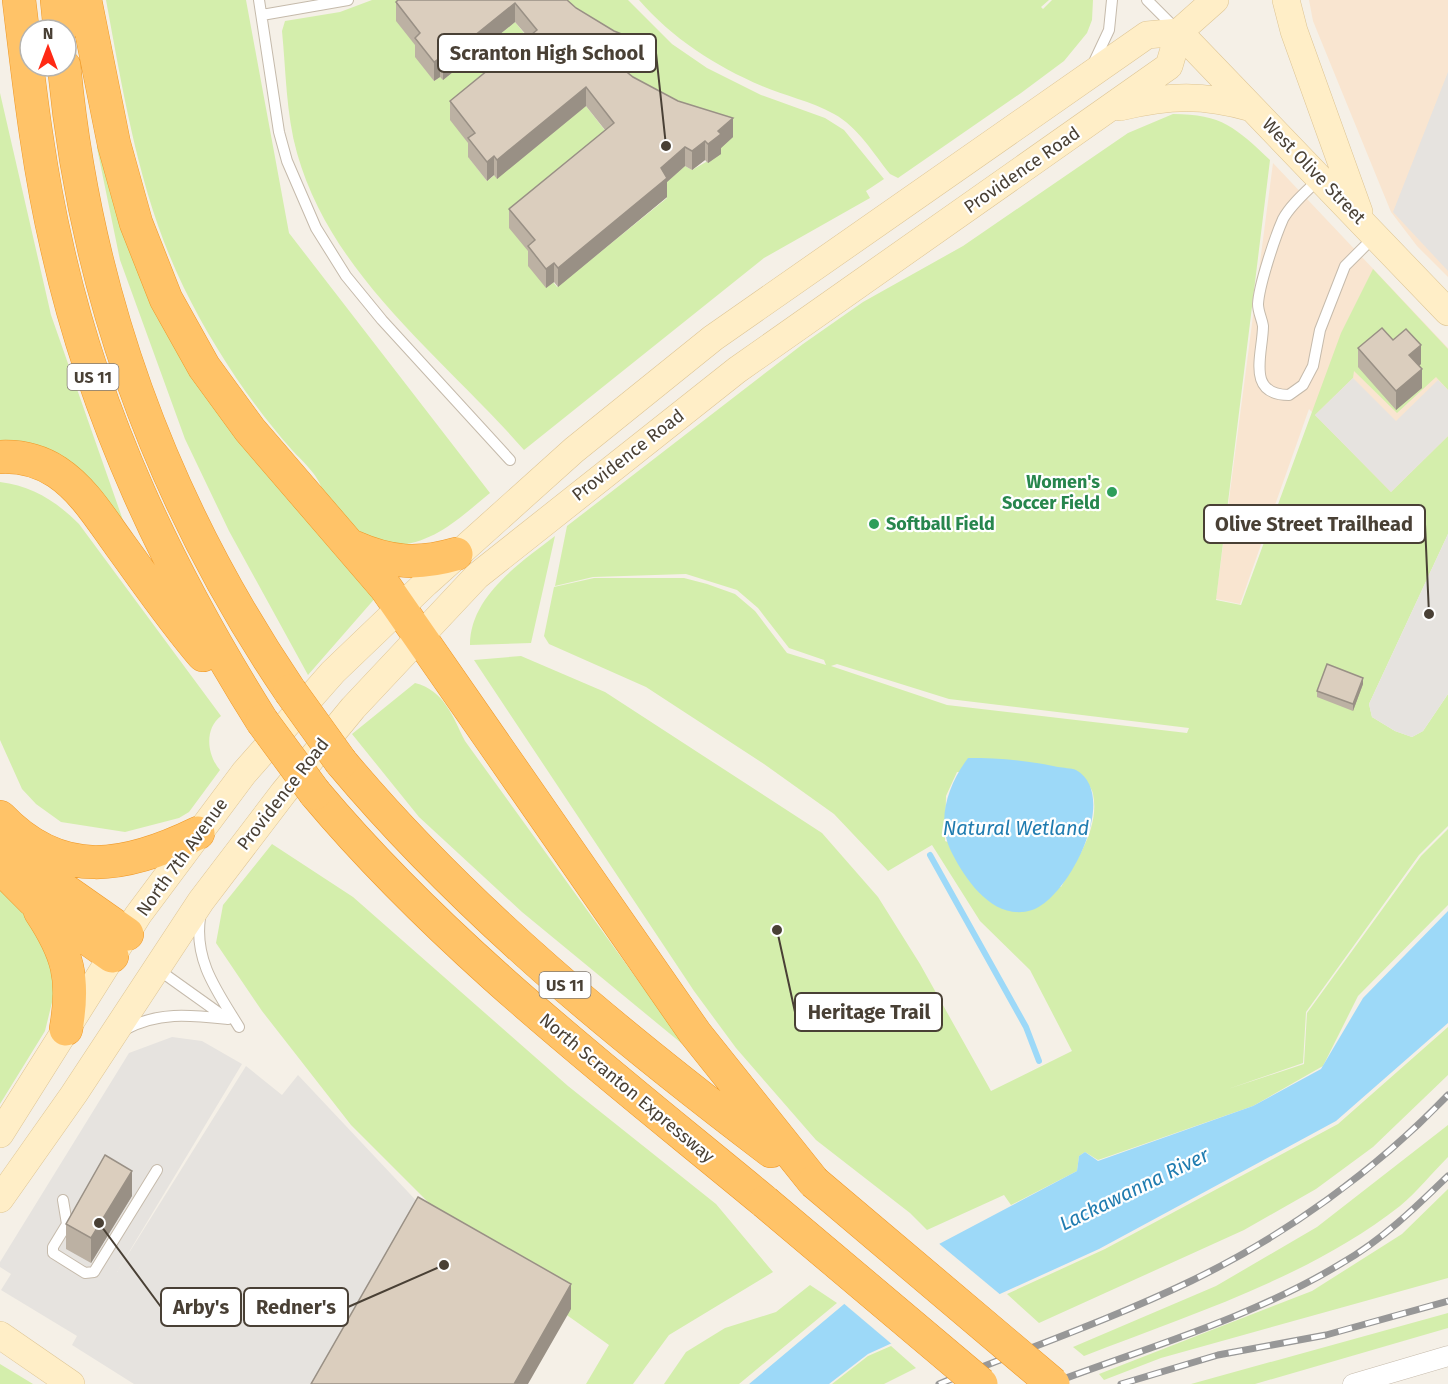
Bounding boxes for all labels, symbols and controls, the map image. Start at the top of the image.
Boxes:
north arrow [18,18,78,78]
text: N [43,24,53,43]
callout: Scranton High School [438,34,656,72]
text: Scranton High School [450,41,644,65]
street label: West Olive Street [1258,113,1371,229]
street label: Providence Road [960,122,1084,218]
road number: US 11 [68,364,118,390]
street label: Providence Road [568,404,688,506]
place label: Women's Soccer Field [1002,471,1100,514]
marker: Women's Soccer Field [1105,485,1119,499]
callout: Olive Street Trailhead [1204,505,1425,543]
text: Olive Street Trailhead [1215,512,1413,536]
place label: Softball Field [886,513,995,535]
marker: Softball Field [867,517,881,531]
street label: Providence Road [232,734,334,854]
street label: North 7th Avenue [132,793,232,921]
water label: Natural Wetland [943,816,1090,840]
road number: US 11 [540,972,590,998]
callout: Heritage Trail [795,993,942,1031]
text: Heritage Trail [808,1000,930,1024]
street label: North Scranton Expressway [535,1008,719,1168]
water label: Lackawanna River [1056,1142,1214,1236]
callout: Arby's [161,1288,241,1326]
callout: Redner's [244,1288,348,1326]
text: Arby's [172,1295,229,1319]
text: Redner's [256,1295,336,1319]

